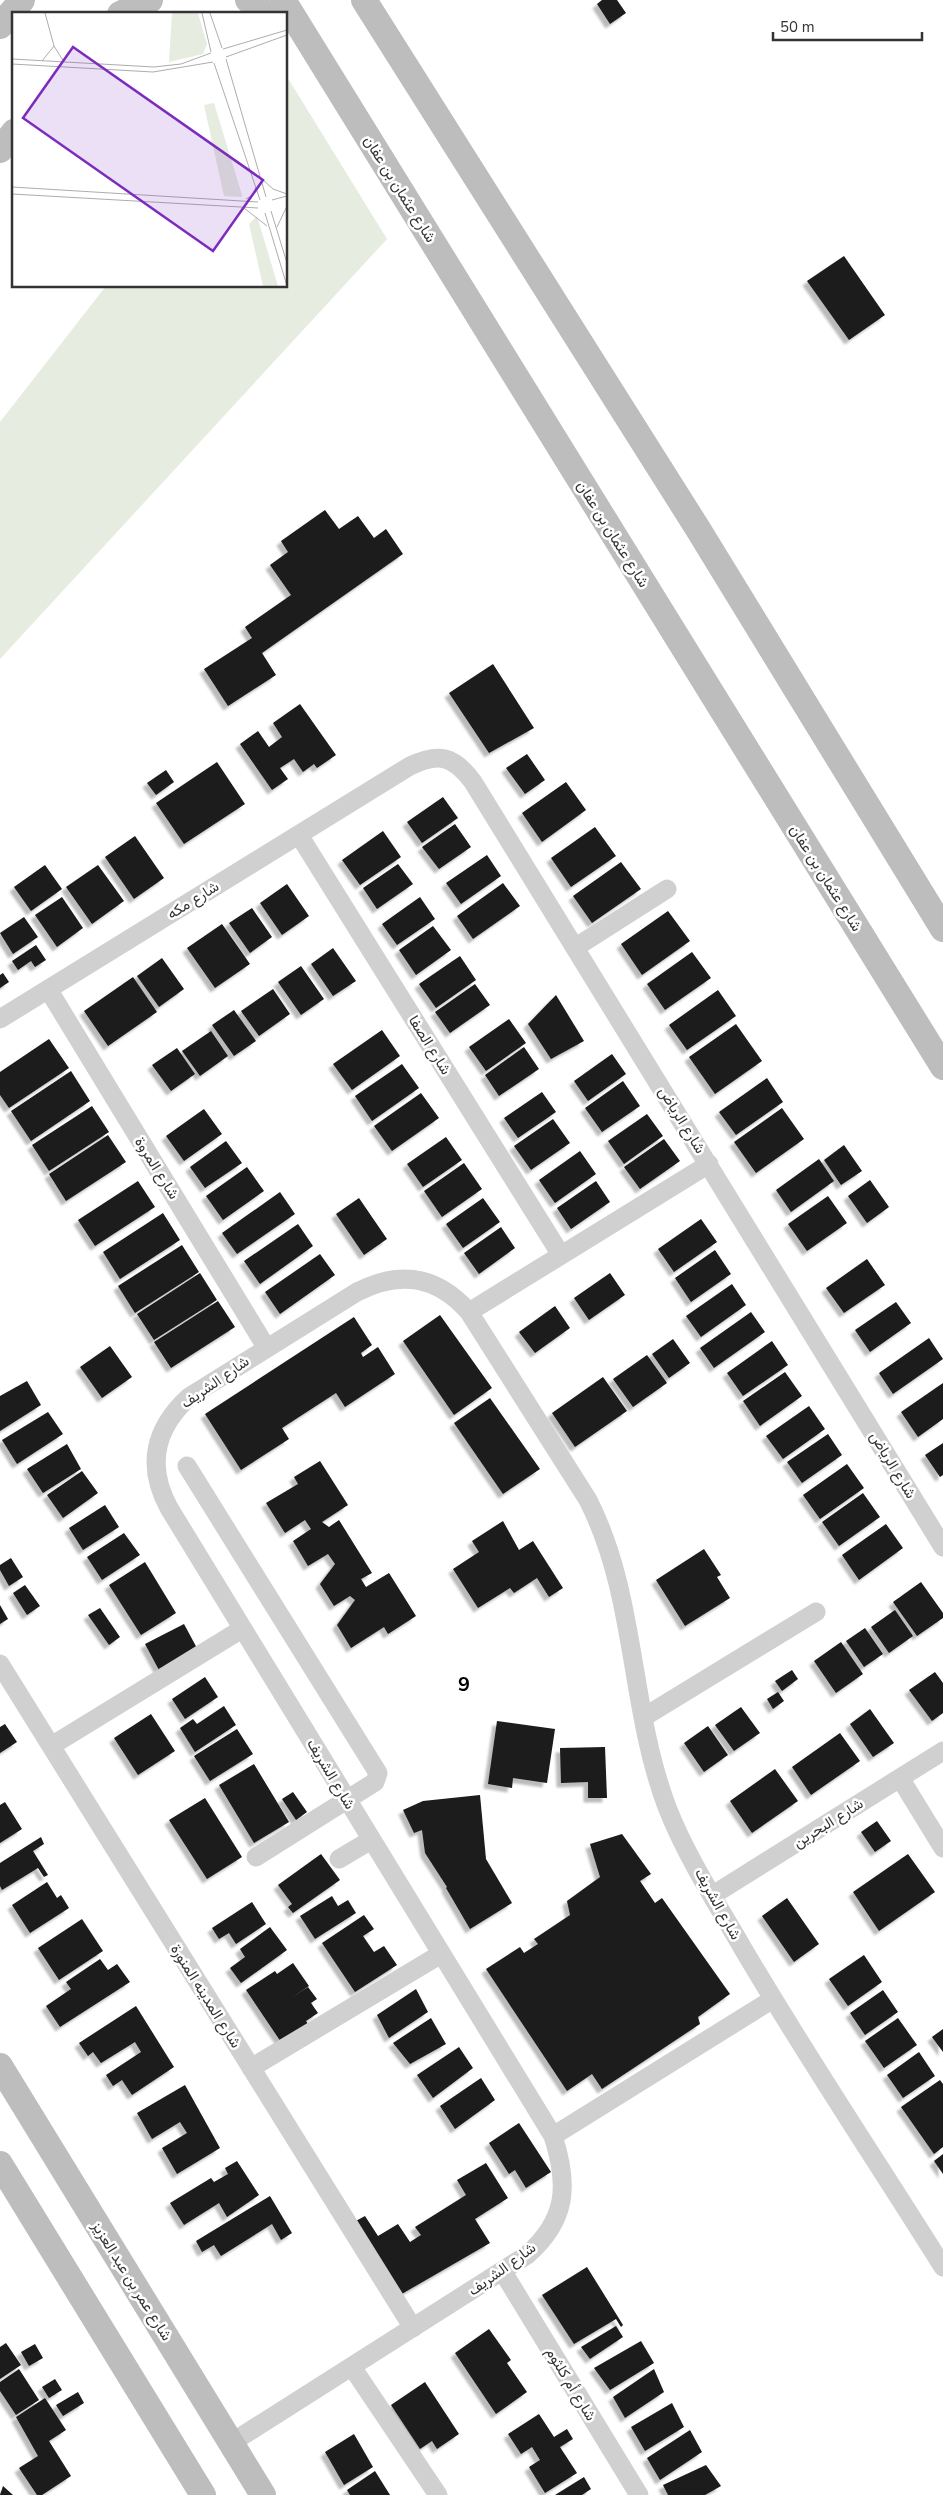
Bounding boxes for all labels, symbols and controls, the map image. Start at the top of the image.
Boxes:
scale bar [773,10,922,42]
inset map [12,12,288,288]
text: 50 m [780,17,815,37]
street label: شارع عثمان بن عفان [358,132,441,247]
street label: شارع عثمان بن عفان [571,477,654,592]
street label: شارع عثمان بن عفان [784,821,867,936]
street label: شارع مكه [163,876,223,925]
street label: شارع الصفا [403,1012,456,1079]
street label: شارع الرياض [653,1083,710,1158]
street label: شارع المروة [129,1133,184,1204]
street label: شارع الشريف [177,1351,254,1414]
street label: شارع الرياض [864,1428,921,1503]
district label: 9 [458,1671,470,1698]
street label: شارع الشريف [301,1735,360,1814]
street label: شارع البحرين [789,1793,867,1853]
street label: شارع الشريف [689,1865,746,1944]
street label: شارع المدينه المنورة [165,1940,246,2052]
street label: شارع عمر بن عبد العزيز [86,2217,177,2345]
street label: شارع الشريف [464,2238,541,2301]
street label: شارع أم كلثوم [540,2343,601,2425]

